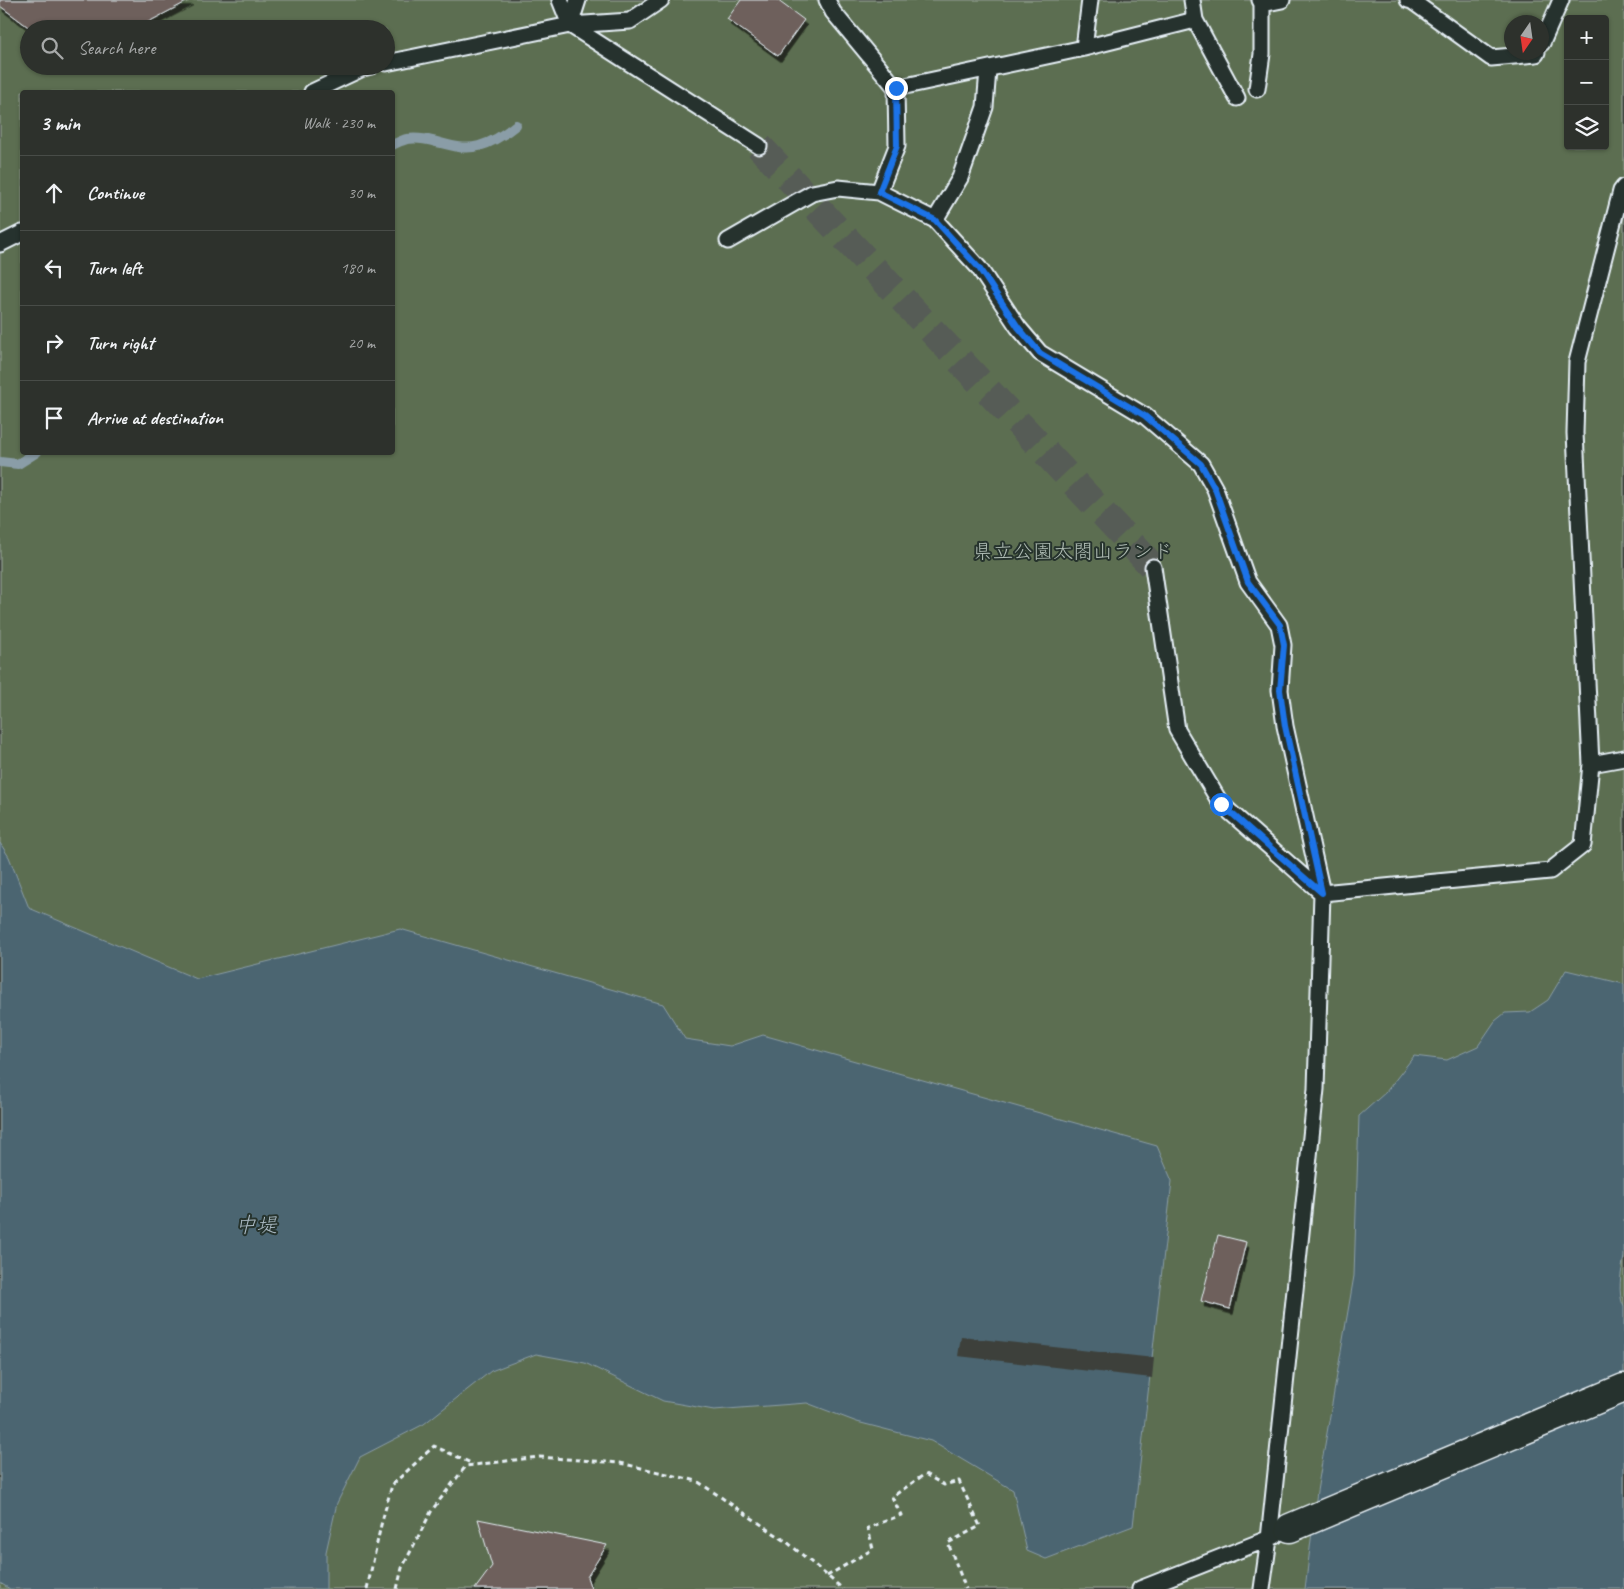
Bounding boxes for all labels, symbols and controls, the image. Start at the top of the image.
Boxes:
north arrow [1504,15,1549,60]
map controls [1564,15,1609,150]
button: + [1564,15,1609,60]
search box [20,20,395,75]
icon: search [38,34,66,62]
text: Search here [78,36,155,60]
button: − [1564,60,1609,105]
route end [885,77,908,100]
button: layers [1564,105,1609,150]
text: 3 min [40,110,80,136]
text: Walk · 230 m [303,113,375,133]
icon: ahead [40,179,68,207]
text: Continue [87,181,144,205]
text: 30 m [348,183,375,203]
icon: left [40,254,68,282]
text: Turn left [87,256,142,280]
text: 180 m [341,258,375,278]
icon: right [40,329,68,357]
text: Turn right [87,331,154,355]
text: 20 m [348,333,375,353]
icon: arrive [40,404,68,432]
text: Arrive at destination [87,406,223,430]
park label: 県立公園太閤山ランド [973,539,1173,564]
route start [1210,793,1233,816]
water label: 中堤 [235,1212,278,1238]

